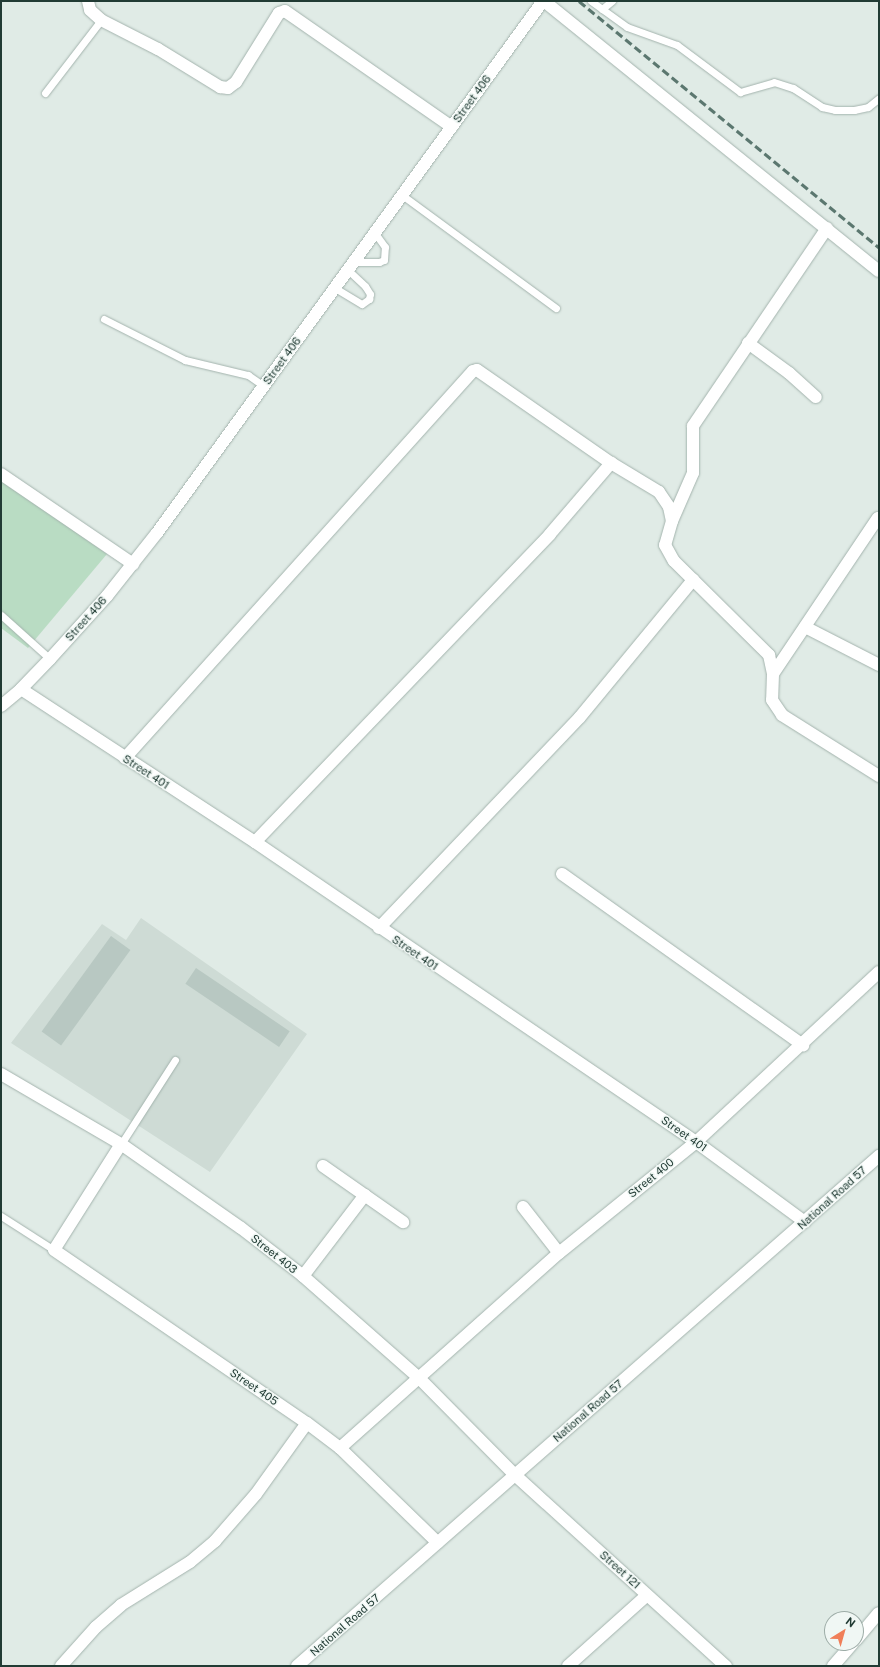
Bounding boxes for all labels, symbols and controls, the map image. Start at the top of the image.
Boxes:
street label: Street 406 [450,73,494,125]
street label: Street 406 [260,335,304,387]
street label: Street 406 [63,594,109,644]
street label: Street 401 [120,752,172,792]
street label: Street 401 [389,933,441,973]
street label: Street 401 [659,1113,709,1155]
street label: Street 400 [625,1156,677,1200]
street label: National Road 57 [795,1164,869,1232]
street label: Street 403 [248,1232,300,1276]
street label: Street 405 [227,1366,281,1408]
street label: National Road 57 [550,1377,626,1445]
street label: Street 121 [597,1548,643,1592]
street label: National Road 57 [307,1591,383,1659]
north arrow [824,1611,864,1651]
text: N [844,1615,858,1630]

